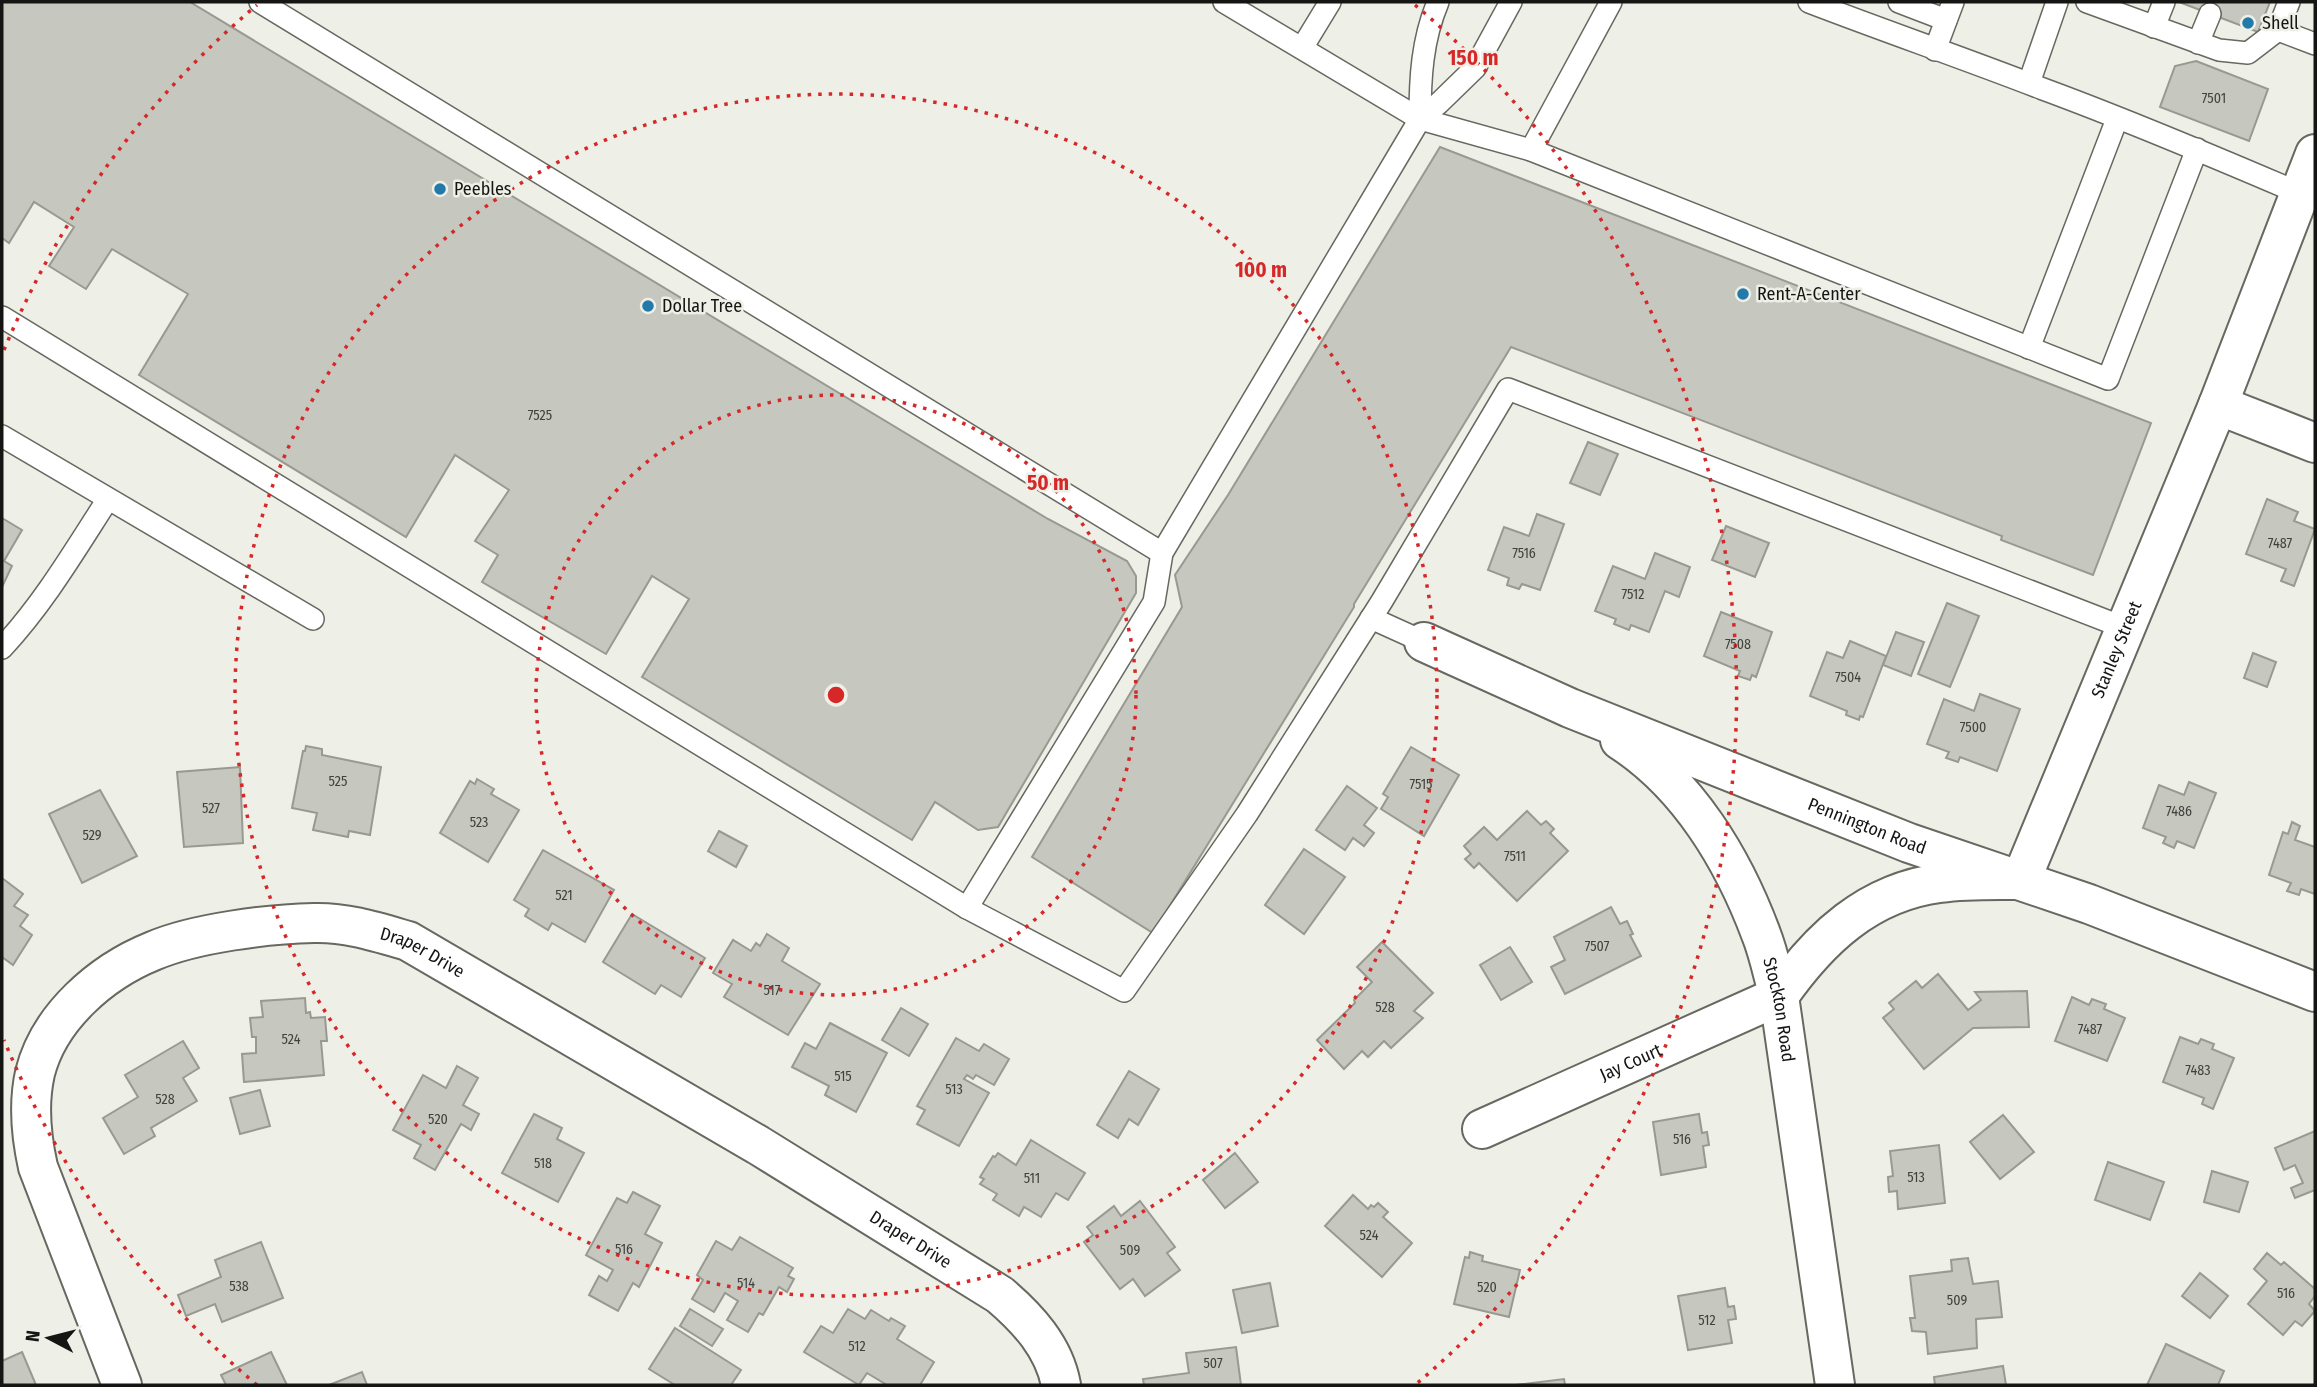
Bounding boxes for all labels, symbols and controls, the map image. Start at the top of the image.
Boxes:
place label: Shell [2262,12,2299,34]
marker: Shell [2240,15,2256,31]
text: 150 m [1447,45,1499,71]
house number: 7501 [2202,90,2226,107]
place label: Peebles [454,178,512,200]
marker: Peebles [432,181,448,197]
text: 100 m [1235,257,1287,283]
place label: Rent-A-Center [1757,283,1861,305]
marker: Rent-A-Center [1735,286,1751,302]
place label: Dollar Tree [662,295,742,317]
marker: Dollar Tree [640,298,656,314]
house number: 7525 [528,407,552,424]
text: 50 m [1027,470,1069,496]
house number: 7487 [2268,535,2293,552]
house number: 7516 [1512,545,1536,562]
house number: 7512 [1622,586,1644,603]
street label: Stanley Street [2087,598,2147,701]
house number: 7508 [1725,636,1751,653]
house number: 7504 [1835,669,1861,686]
centre of rings [824,683,848,707]
house number: 7500 [1960,719,1986,736]
house number: 525 [329,773,347,790]
house number: 7515 [1409,776,1433,793]
street label: Pennington Road [1805,793,1929,859]
house number: 527 [202,800,220,817]
house number: 7486 [2166,803,2192,820]
house number: 523 [470,814,488,831]
house number: 529 [82,827,102,844]
house number: 7511 [1504,848,1526,865]
house number: 521 [555,887,573,904]
street label: Draper Drive [378,923,469,983]
house number: 7507 [1585,938,1610,955]
street label: Stockton Road [1758,955,1799,1064]
house number: 517 [764,982,781,999]
house number: 528 [1375,999,1395,1016]
house number: 7487 [2078,1021,2103,1038]
house number: 524 [282,1031,301,1048]
street label: Jay Court [1596,1039,1665,1086]
house number: 7483 [2185,1062,2211,1079]
house number: 515 [834,1068,852,1085]
house number: 513 [945,1081,963,1098]
house number: 528 [155,1091,175,1108]
house number: 520 [428,1111,448,1128]
house number: 516 [1673,1131,1691,1148]
house number: 518 [534,1155,552,1172]
house number: 513 [1907,1169,1925,1186]
house number: 511 [1024,1170,1040,1187]
street label: Draper Drive [866,1206,956,1273]
house number: 524 [1360,1227,1379,1244]
house number: 516 [615,1241,633,1258]
house number: 509 [1120,1242,1140,1259]
house number: 514 [737,1275,755,1292]
house number: 538 [229,1278,249,1295]
house number: 520 [1477,1279,1497,1296]
house number: 516 [2277,1285,2295,1302]
house number: 509 [1947,1292,1967,1309]
north arrow [14,1303,84,1373]
house number: 512 [1698,1312,1716,1329]
text: N [21,1329,45,1343]
house number: 512 [848,1338,866,1355]
house number: 507 [1203,1355,1223,1372]

